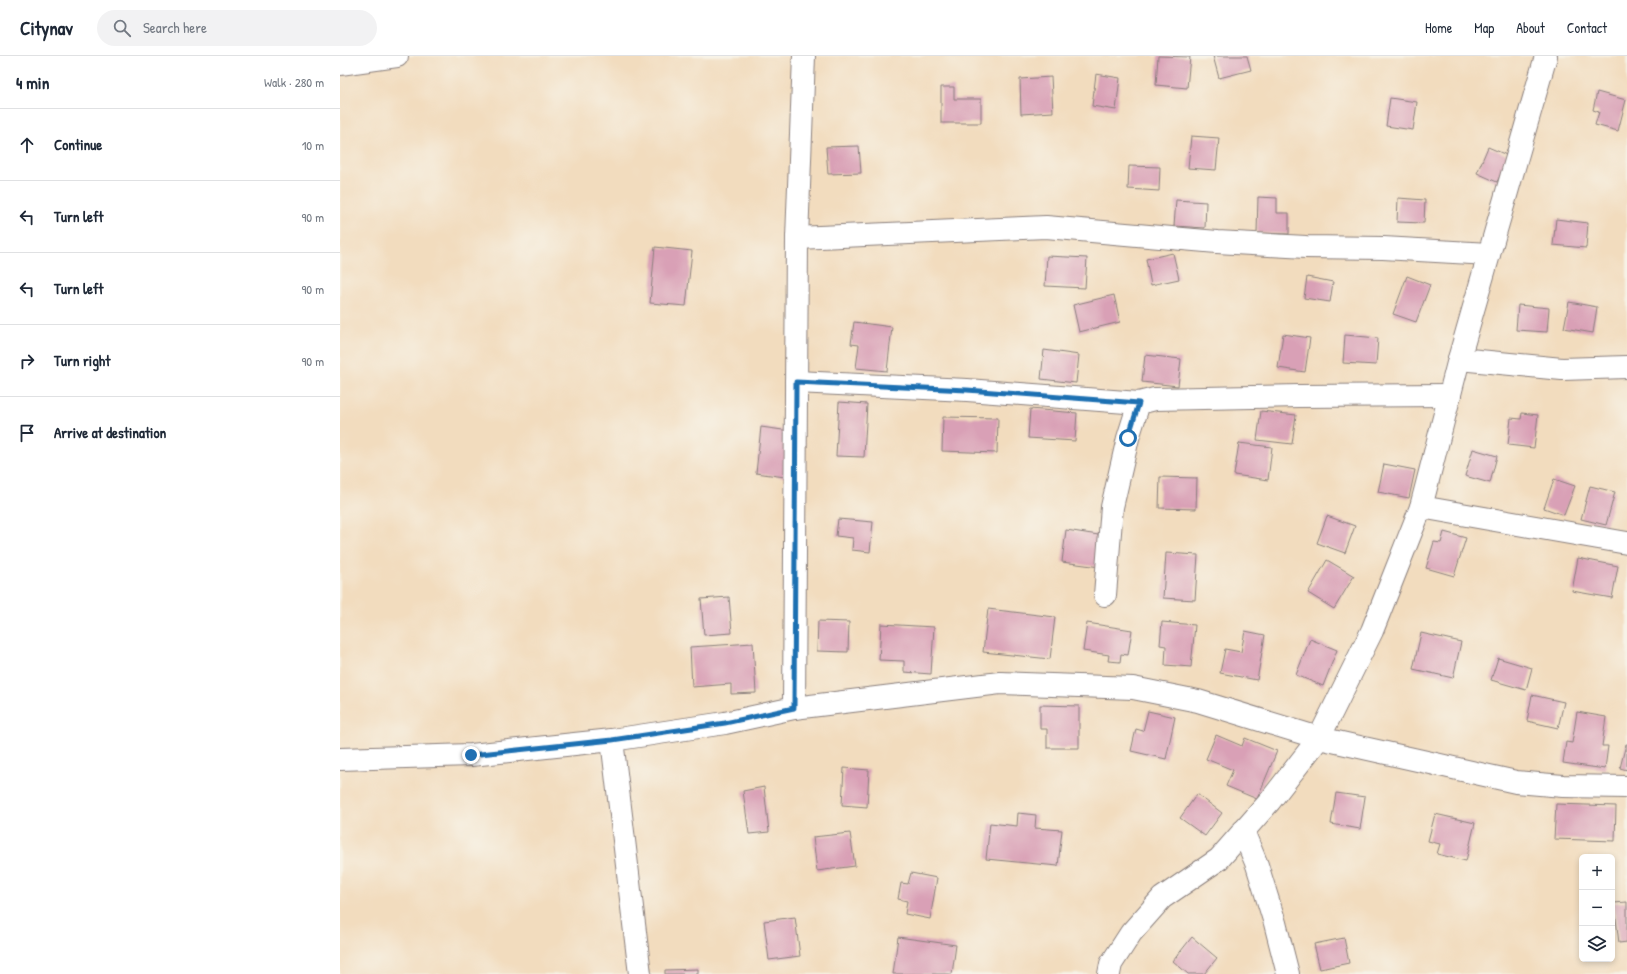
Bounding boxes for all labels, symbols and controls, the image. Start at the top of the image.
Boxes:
search box [97,10,377,46]
text: Citynav [20,15,73,41]
icon: search [111,17,133,39]
text: Search here [143,17,207,38]
text: Home [1425,18,1452,37]
text: Map [1474,18,1494,37]
text: About [1516,18,1545,37]
text: Contact [1567,18,1607,37]
text: 4 min [16,71,49,94]
text: Walk · 280 m [264,73,324,91]
icon: ahead [16,134,38,156]
text: Continue [54,134,102,155]
text: 10 m [302,136,324,154]
icon: left [16,206,38,228]
text: Turn left [54,206,104,227]
text: 90 m [302,208,324,226]
icon: left [16,278,38,300]
text: Turn left [54,278,104,299]
text: 90 m [302,280,324,298]
icon: right [16,350,38,372]
text: Turn right [54,350,110,371]
text: 90 m [302,352,324,370]
icon: arrive [16,422,38,444]
text: Arrive at destination [54,422,166,443]
route start [1119,429,1137,447]
route end [462,746,480,764]
map controls [1579,854,1615,962]
button: + [1579,854,1615,890]
button: − [1579,890,1615,926]
button: layers [1579,926,1615,962]

